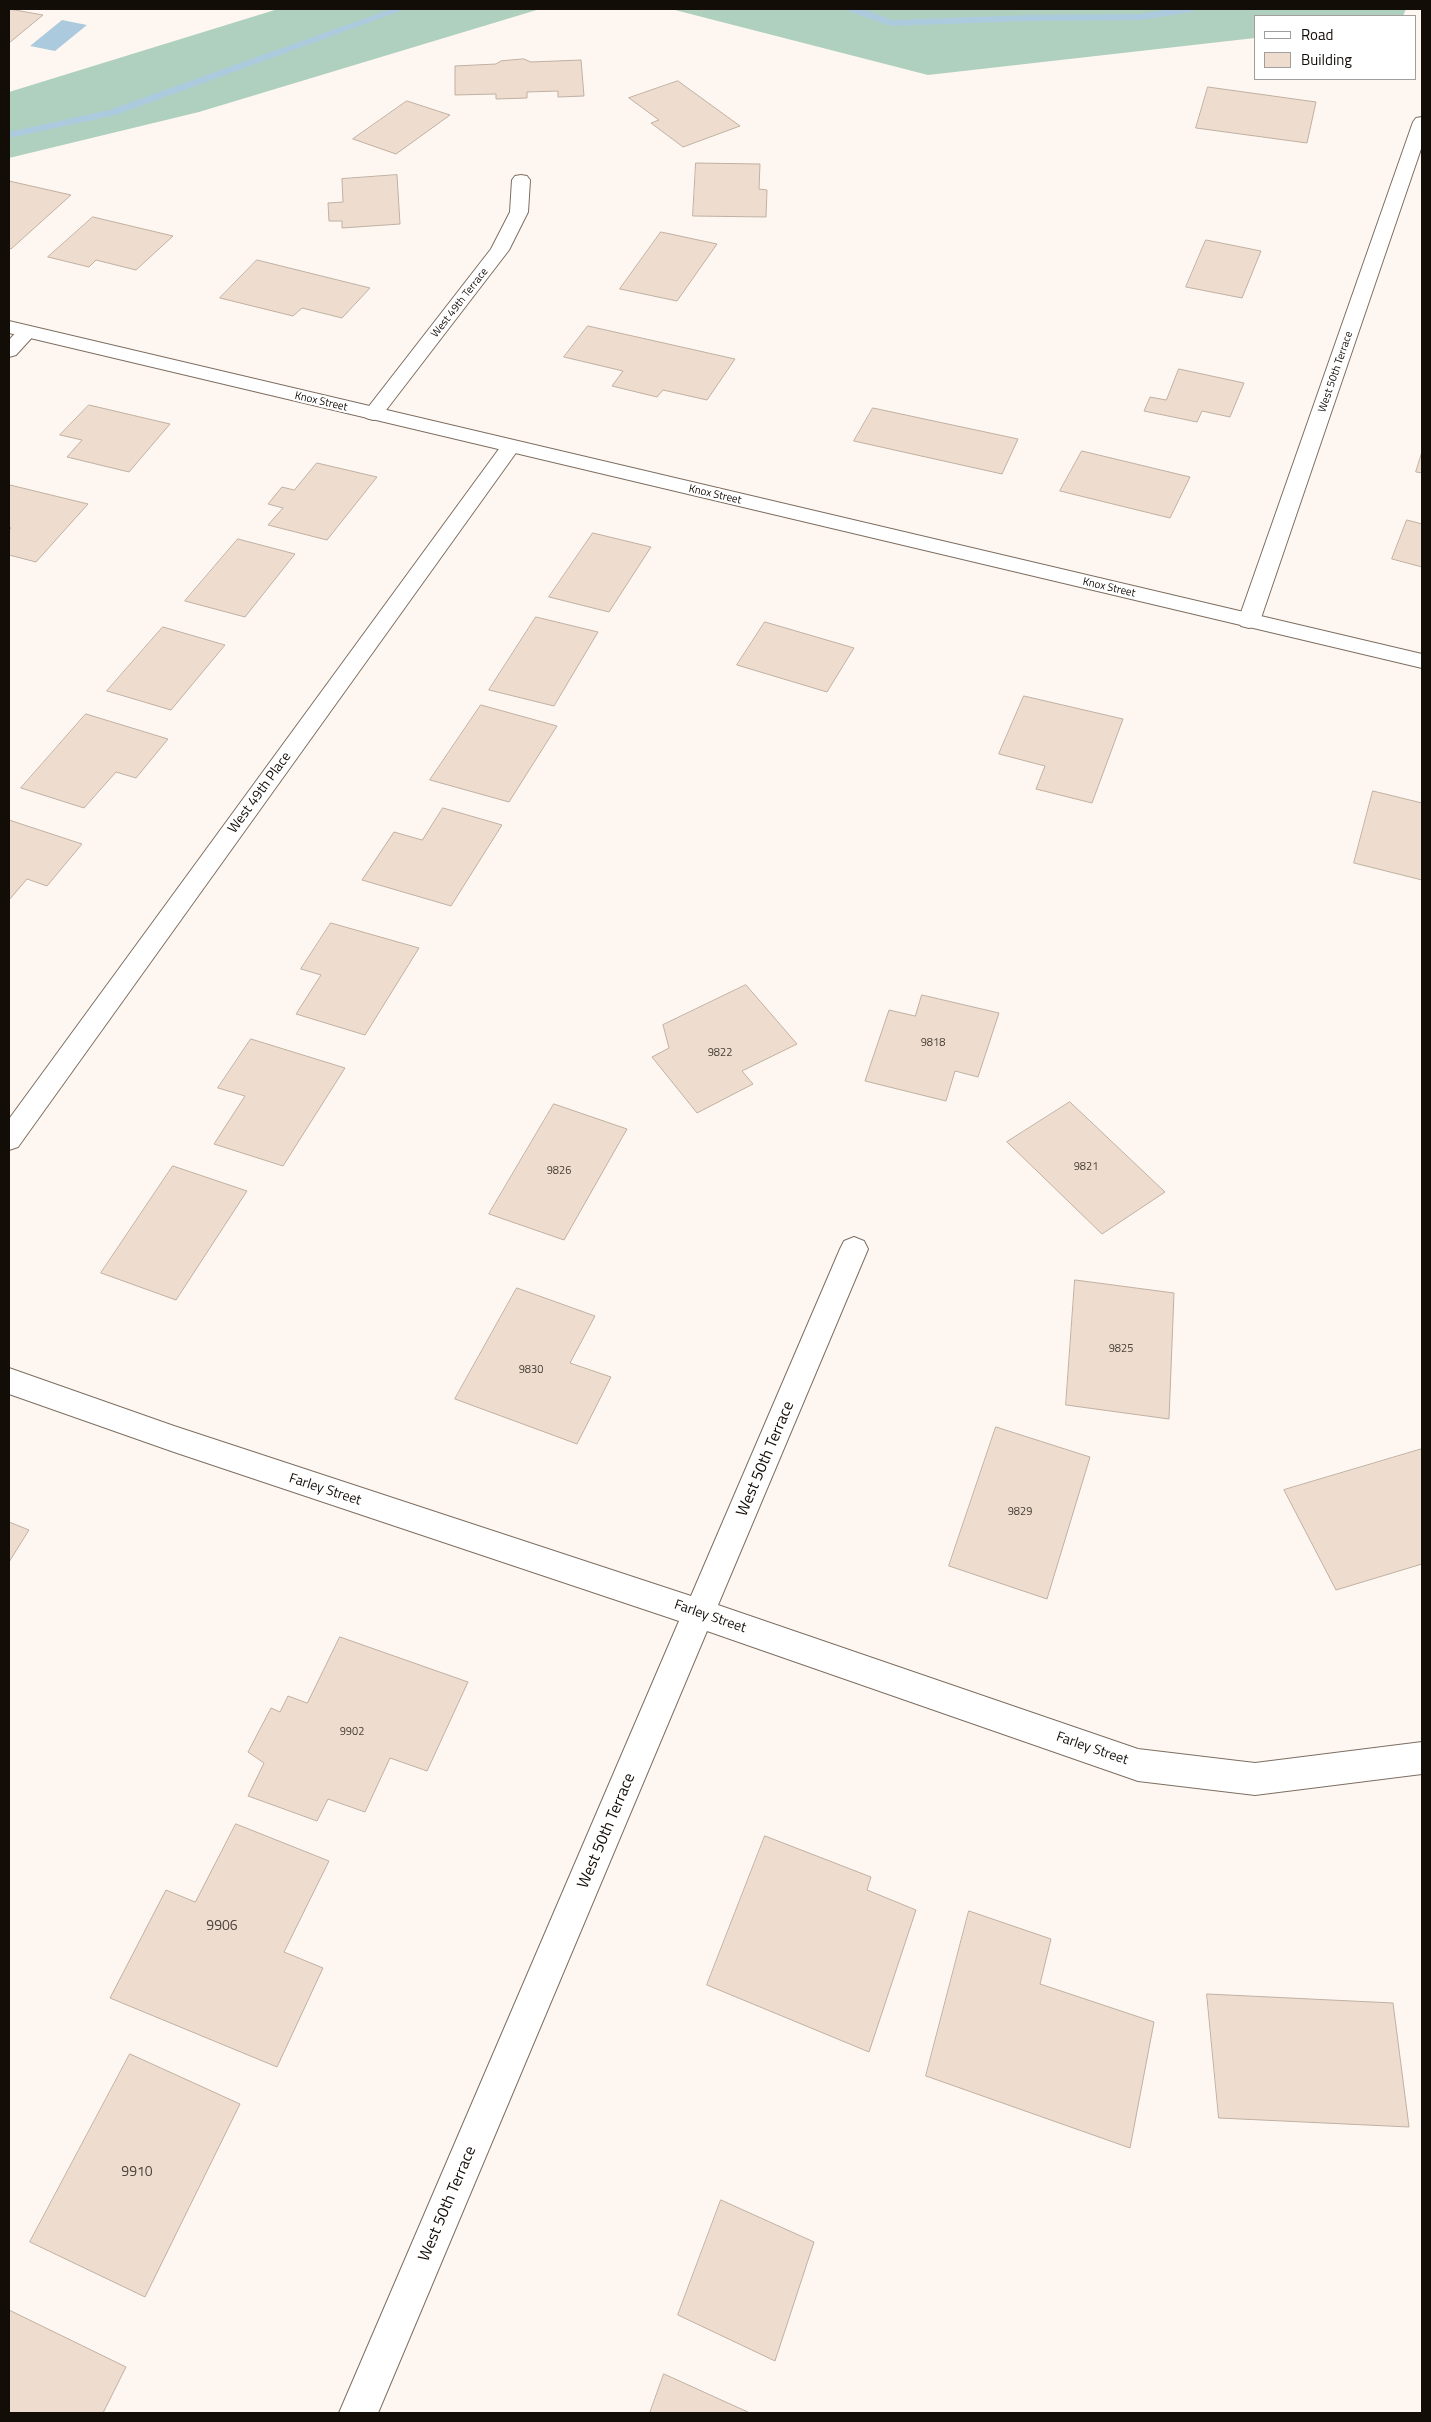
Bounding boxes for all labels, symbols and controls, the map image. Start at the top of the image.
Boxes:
legend [1254,15,1416,80]
text: Road [1301,23,1333,46]
text: Building [1301,48,1352,71]
street label: West 49th Terrace [429,266,491,340]
street label: West 50th Terrace [1316,330,1356,414]
street label: Knox Street [293,390,349,414]
street label: Knox Street [687,483,743,507]
street label: Knox Street [1081,576,1137,600]
street label: West 49th Place [225,749,295,837]
house number: 9818 [921,1036,945,1050]
house number: 9822 [708,1046,732,1060]
house number: 9821 [1074,1160,1098,1174]
house number: 9826 [547,1164,571,1178]
house number: 9825 [1109,1342,1133,1356]
house number: 9830 [519,1363,543,1377]
street label: West 50th Terrace [733,1399,799,1519]
street label: Farley Street [287,1470,363,1510]
house number: 9829 [1008,1505,1032,1519]
street label: Farley Street [672,1597,748,1637]
house number: 9902 [340,1725,364,1739]
street label: Farley Street [1054,1729,1130,1769]
street label: West 50th Terrace [574,1771,640,1891]
house number: 9906 [206,1919,238,1935]
street label: West 50th Terrace [415,2144,481,2264]
house number: 9910 [121,2165,153,2181]

